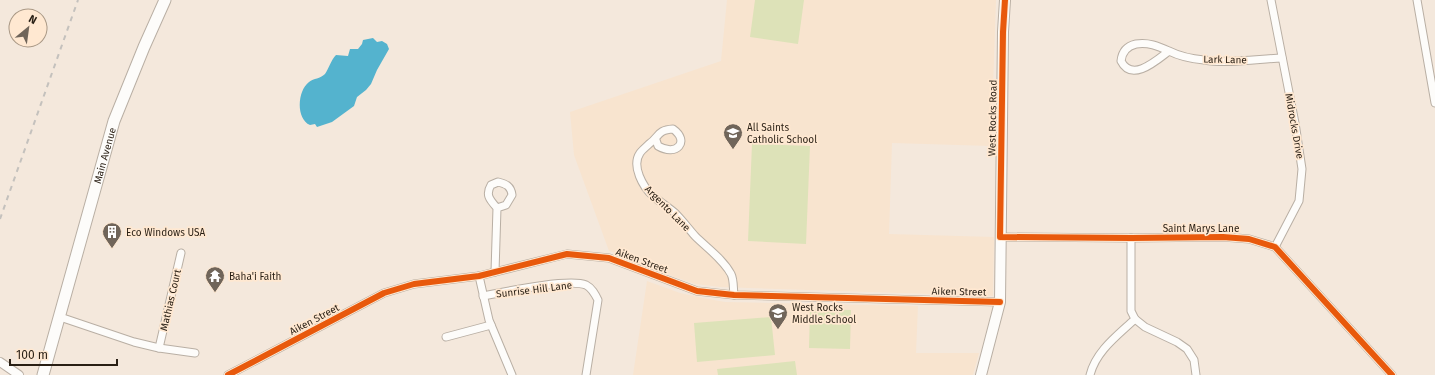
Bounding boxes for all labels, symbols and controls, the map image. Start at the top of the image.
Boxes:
north arrow [8,8,48,48]
text: N [26,12,39,27]
street label: Lark Lane [1203,54,1247,66]
street label: West Rocks Road [986,80,1000,156]
street label: Midrocks Drive [1282,92,1306,160]
school or university icon: All Saints Catholic School [722,122,744,150]
place label: All Saints Catholic School [747,122,817,146]
street label: Main Avenue [92,126,119,185]
street label: Argento Lane [642,183,693,234]
building icon: Eco Windows USA [101,221,123,249]
street label: Saint Marys Lane [1163,223,1239,235]
place label: Eco Windows USA [126,227,205,239]
street label: Aiken Street [614,246,670,276]
temple icon: Baha'i Faith [204,265,226,293]
street label: Mathias Court [158,268,184,332]
place label: Baha'i Faith [229,271,281,283]
street label: Sunrise Hill Lane [496,279,573,301]
street label: Aiken Street [932,286,987,298]
street label: Aiken Street [288,302,342,338]
school or university icon: West Rocks Middle School [767,302,789,330]
place label: West Rocks Middle School [792,302,856,326]
scale bar [10,341,117,367]
text: 100 m [16,348,48,362]

